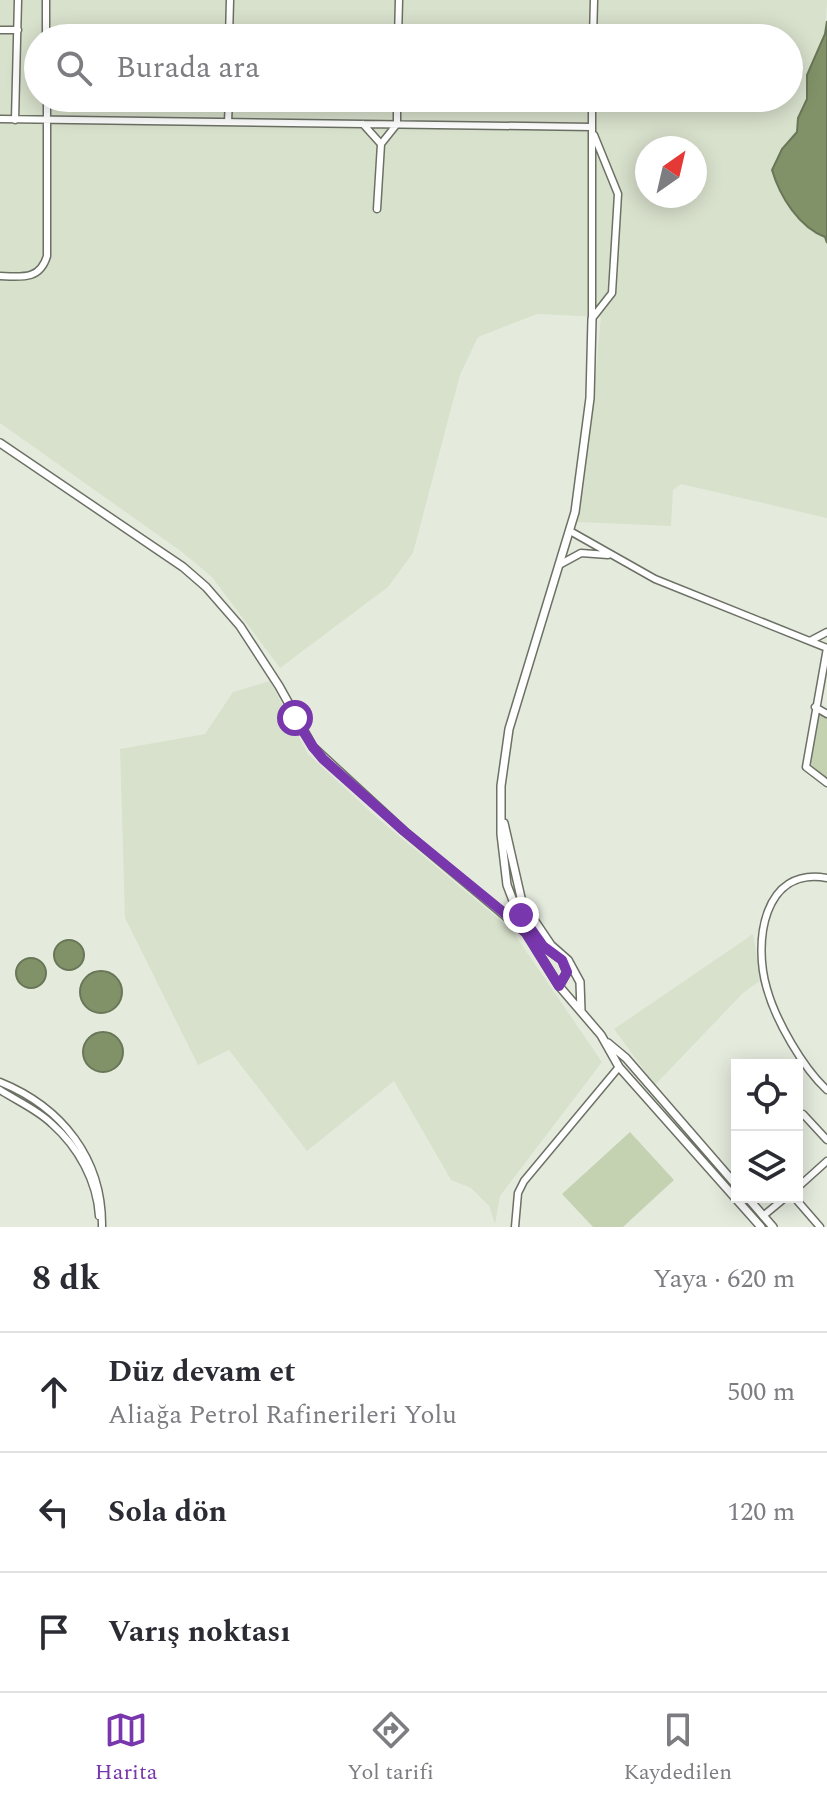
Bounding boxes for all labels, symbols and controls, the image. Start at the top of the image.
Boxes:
search box [24,24,803,112]
text: Burada ara [116,45,260,91]
icon: search [52,46,96,90]
north arrow [635,136,707,208]
route start [277,700,313,736]
route end [503,897,539,933]
map controls [731,1059,803,1203]
button: locate [731,1059,803,1131]
button: layers [731,1131,803,1203]
text: 8 dk [32,1253,100,1305]
text: Yaya · 620 m [653,1259,795,1299]
text: Düz devam et [108,1349,296,1395]
icon: ahead [32,1370,76,1414]
text: 500 m [727,1372,795,1412]
text: Aliağa Petrol Rafinerileri Yolu [108,1395,457,1435]
text: Sola dön [108,1489,227,1535]
icon: left [32,1490,76,1534]
text: 120 m [727,1492,795,1532]
text: Varış noktası [108,1609,290,1655]
icon: arrive [32,1610,76,1654]
tab: Harita [95,1708,158,1789]
tab: Yol tarifi [347,1708,434,1789]
tab: Kaydedilen [624,1708,732,1789]

